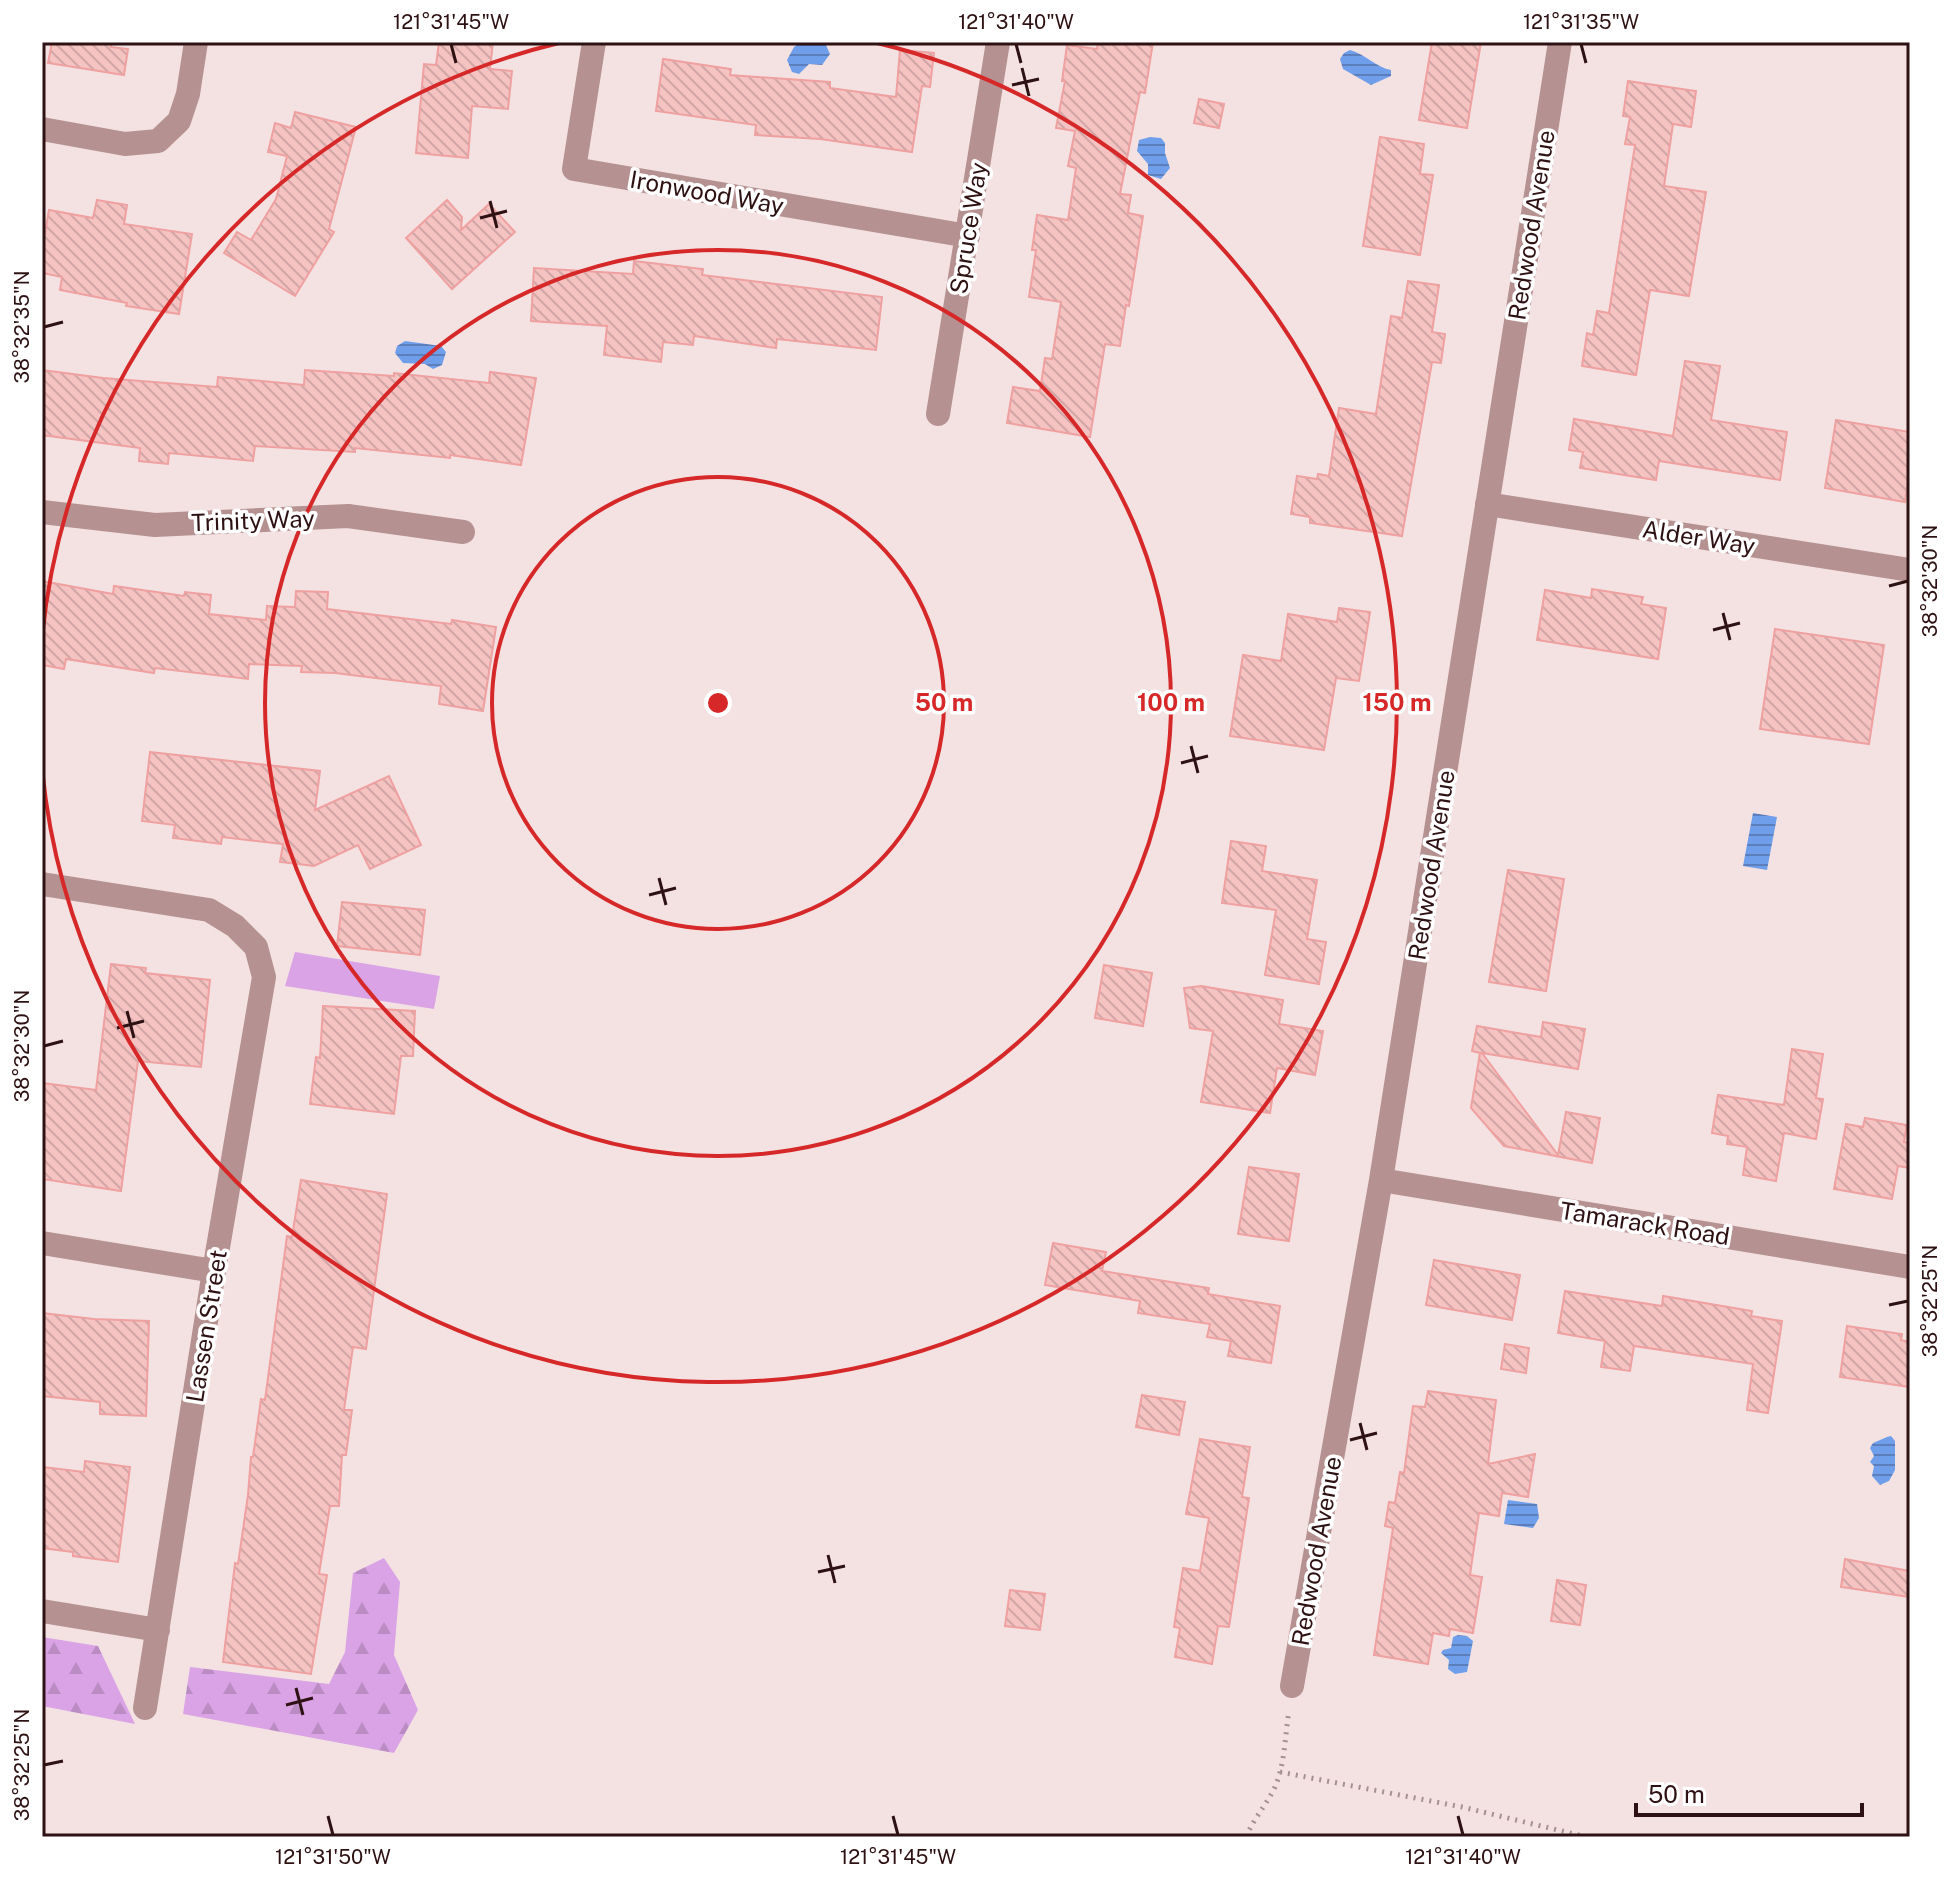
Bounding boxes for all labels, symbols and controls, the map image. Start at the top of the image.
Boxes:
text: 121°31'45"W [393,10,509,34]
text: 121°31'40"W [958,10,1074,34]
text: 121°31'35"W [1523,10,1639,34]
street label: Redwood Avenue [1502,128,1560,322]
street label: Spruce Way [944,160,992,296]
street label: Ironwood Way [628,165,786,219]
text: 38°32'35"N [10,270,34,384]
street label: Trinity Way [191,504,315,536]
street label: Alder Way [1641,514,1758,560]
text: 38°32'30"N [1918,525,1942,637]
text: 50 m [915,688,973,716]
text: 100 m [1137,688,1205,716]
text: 150 m [1363,688,1431,716]
centre of rings [704,689,732,717]
street label: Redwood Avenue [1402,768,1460,962]
text: 38°32'30"N [10,990,34,1102]
street label: Tamarack Road [1558,1196,1732,1250]
text: 38°32'25"N [1918,1245,1942,1357]
street label: Lassen Street [180,1248,232,1404]
street label: Redwood Avenue [1286,1454,1346,1648]
text: 38°32'25"N [10,1709,34,1821]
scale bar [1636,1767,1862,1817]
text: 50 m [1648,1780,1705,1808]
text: 121°31'50"W [275,1845,391,1869]
text: 121°31'45"W [840,1845,956,1869]
text: 121°31'40"W [1405,1845,1521,1869]

